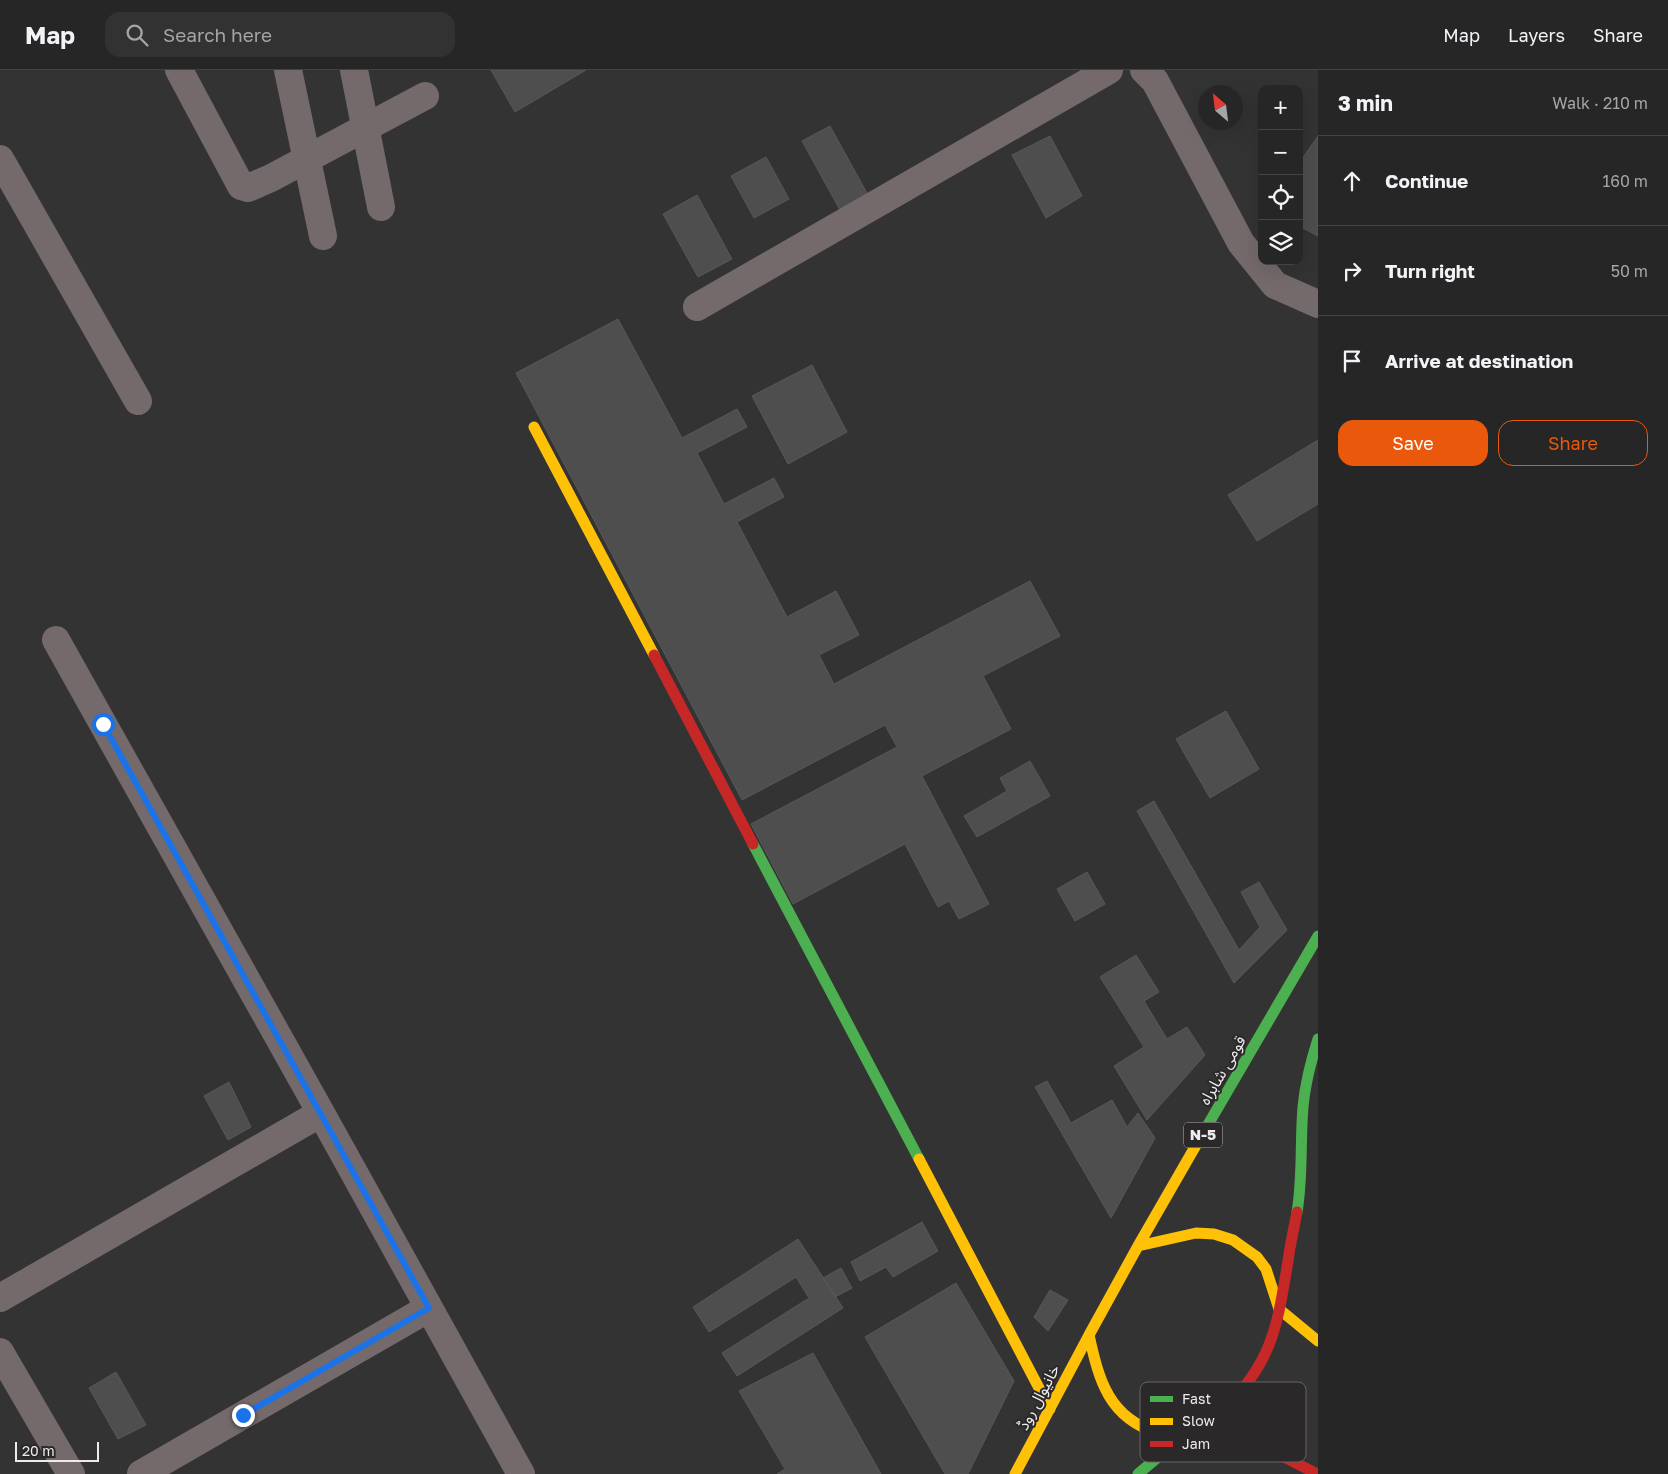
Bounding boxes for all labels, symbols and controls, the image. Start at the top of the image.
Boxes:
search box [105,12,455,57]
text: Map [25,20,75,49]
icon: search [123,21,151,49]
text: Search here [163,23,272,46]
text: Map [1443,24,1480,46]
text: Layers [1508,24,1565,46]
text: Share [1593,24,1643,46]
north arrow [1198,85,1243,130]
map controls [1258,85,1303,265]
button: + [1258,85,1303,130]
text: 3 min [1338,90,1393,116]
text: Walk · 210 m [1552,93,1648,113]
button: − [1258,130,1303,175]
icon: ahead [1338,167,1366,195]
text: Continue [1385,169,1468,192]
text: 160 m [1602,171,1648,191]
button: locate [1258,175,1303,220]
button: layers [1258,220,1303,265]
icon: right [1338,257,1366,285]
text: Turn right [1385,259,1475,282]
text: 50 m [1611,261,1648,281]
icon: arrive [1338,347,1366,375]
text: Arrive at destination [1385,349,1573,372]
button: Save [1338,420,1488,466]
button: Share [1498,420,1648,466]
route start [92,713,115,736]
street label: قومی شاہراہ [1194,1032,1250,1108]
road number: N-5 [1184,1122,1222,1148]
street label: خانیوال روڈ [1012,1361,1064,1434]
legend [1140,1382,1306,1462]
text: Fast [1182,1390,1211,1407]
route end [232,1404,255,1427]
text: Slow [1182,1412,1215,1429]
text: Jam [1182,1435,1210,1452]
scale bar [15,1439,99,1462]
text: 20 m [22,1442,55,1459]

